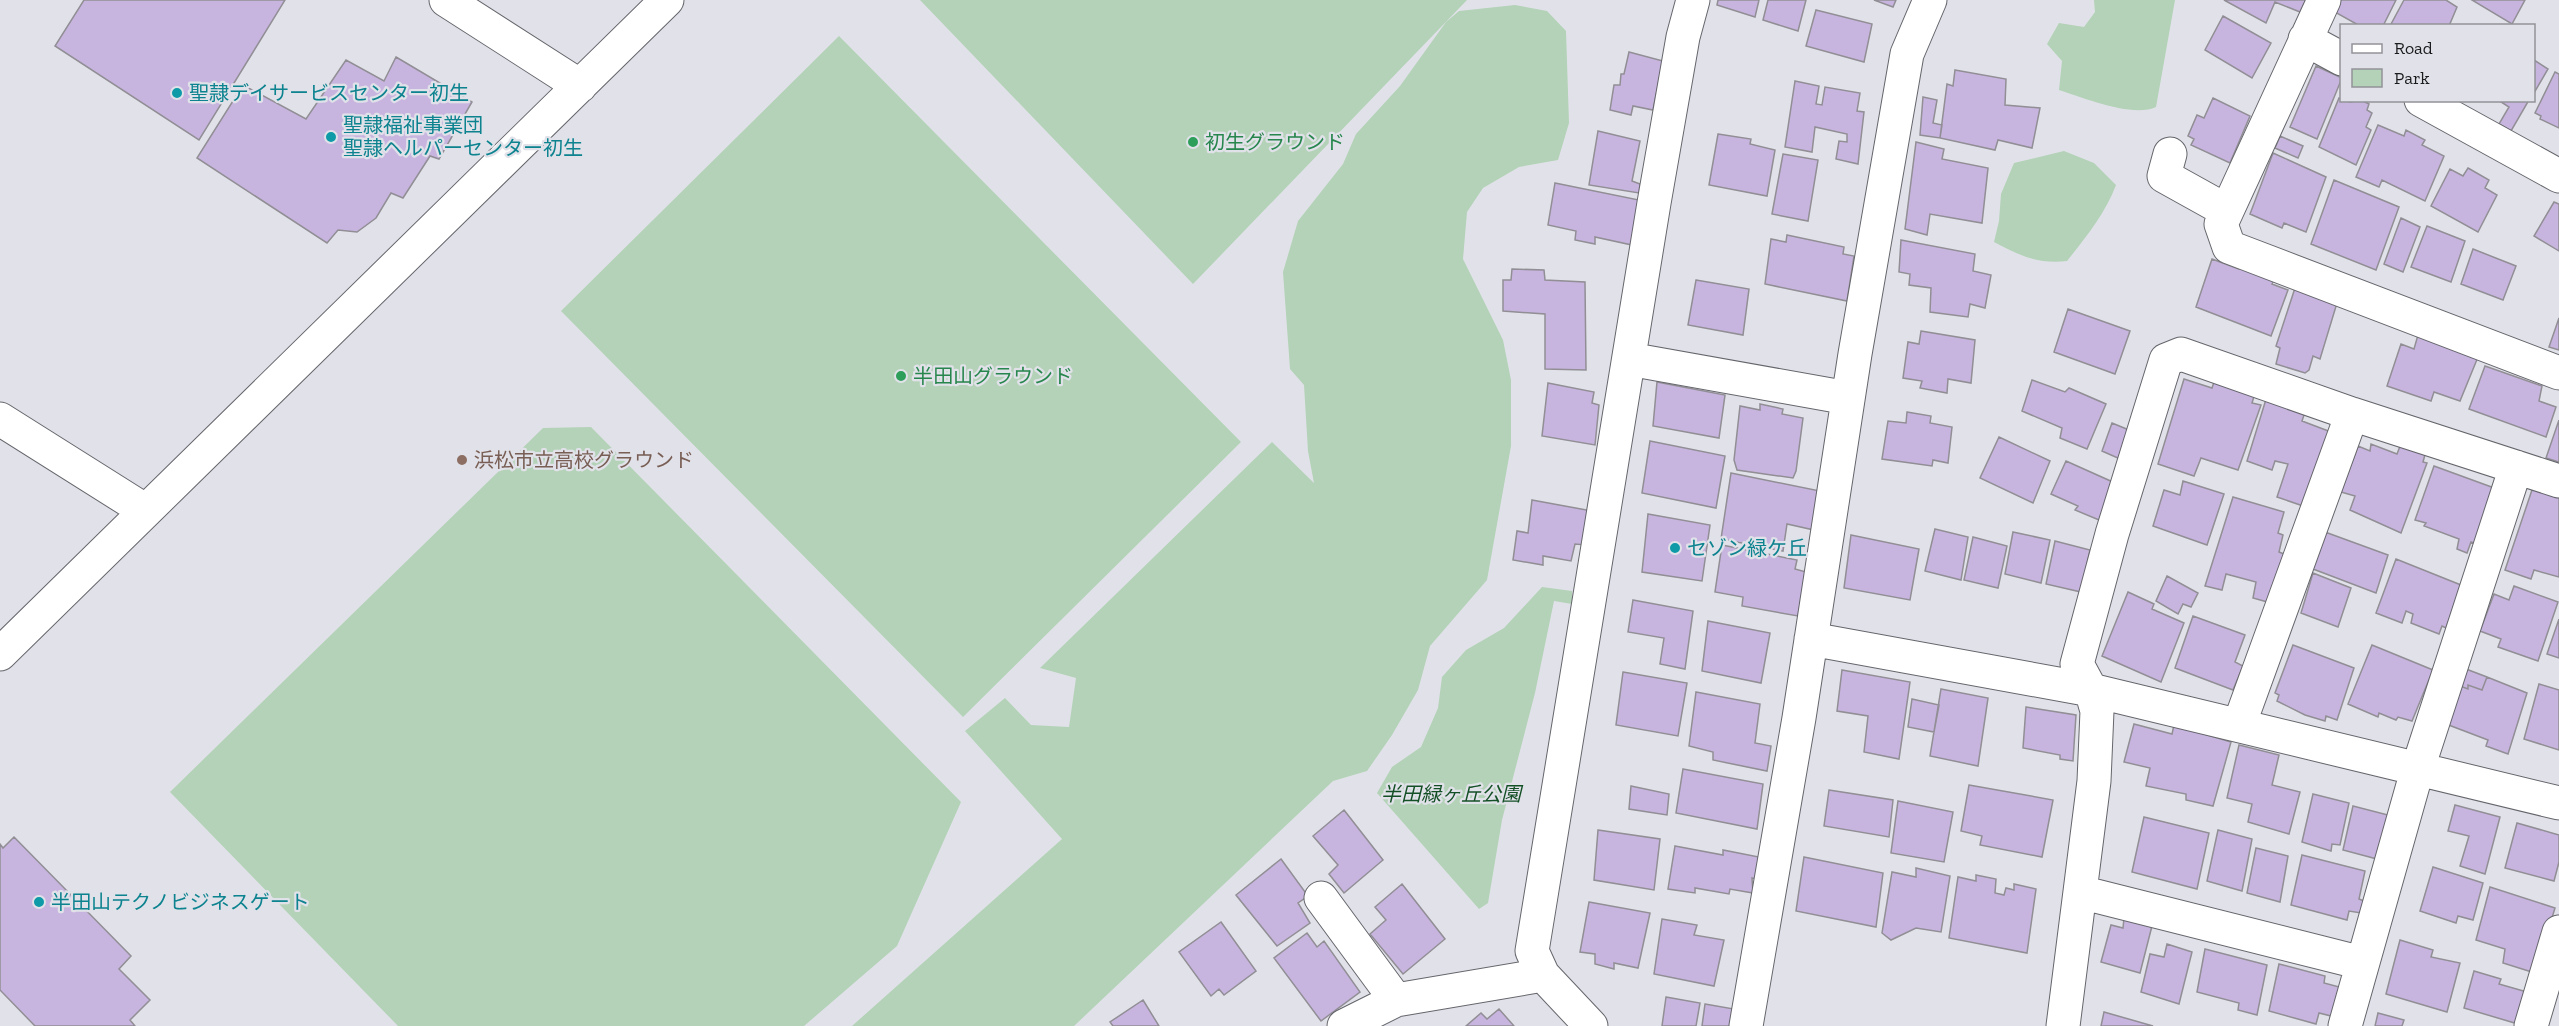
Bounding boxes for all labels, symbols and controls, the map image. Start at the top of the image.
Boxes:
legend [2340,24,2535,102]
text: Road [2394,37,2433,59]
text: Park [2394,67,2430,89]
place label: 聖隷デイサービスセンター初生 [189,81,469,105]
marker: 聖隷デイサービスセンター初生 [170,86,184,100]
place label: 聖隷福祉事業団 聖隷ヘルパーセンター初生 [343,113,583,160]
marker: 聖隷福祉事業団 聖隷ヘルパーセンター初生 [324,130,338,144]
place label: 初生グラウンド [1205,130,1345,154]
marker: 初生グラウンド [1186,135,1200,149]
place label: 半田山グラウンド [913,364,1073,388]
marker: 半田山グラウンド [894,369,908,383]
place label: 浜松市立高校グラウンド [474,448,694,472]
marker: 浜松市立高校グラウンド [455,453,469,467]
place label: セゾン緑ケ丘 [1687,536,1807,560]
marker: セゾン緑ケ丘 [1668,541,1682,555]
park label: 半田緑ヶ丘公園 [1381,782,1524,806]
place label: 半田山テクノビジネスゲート [51,890,310,914]
marker: 半田山テクノビジネスゲート [32,895,46,909]

